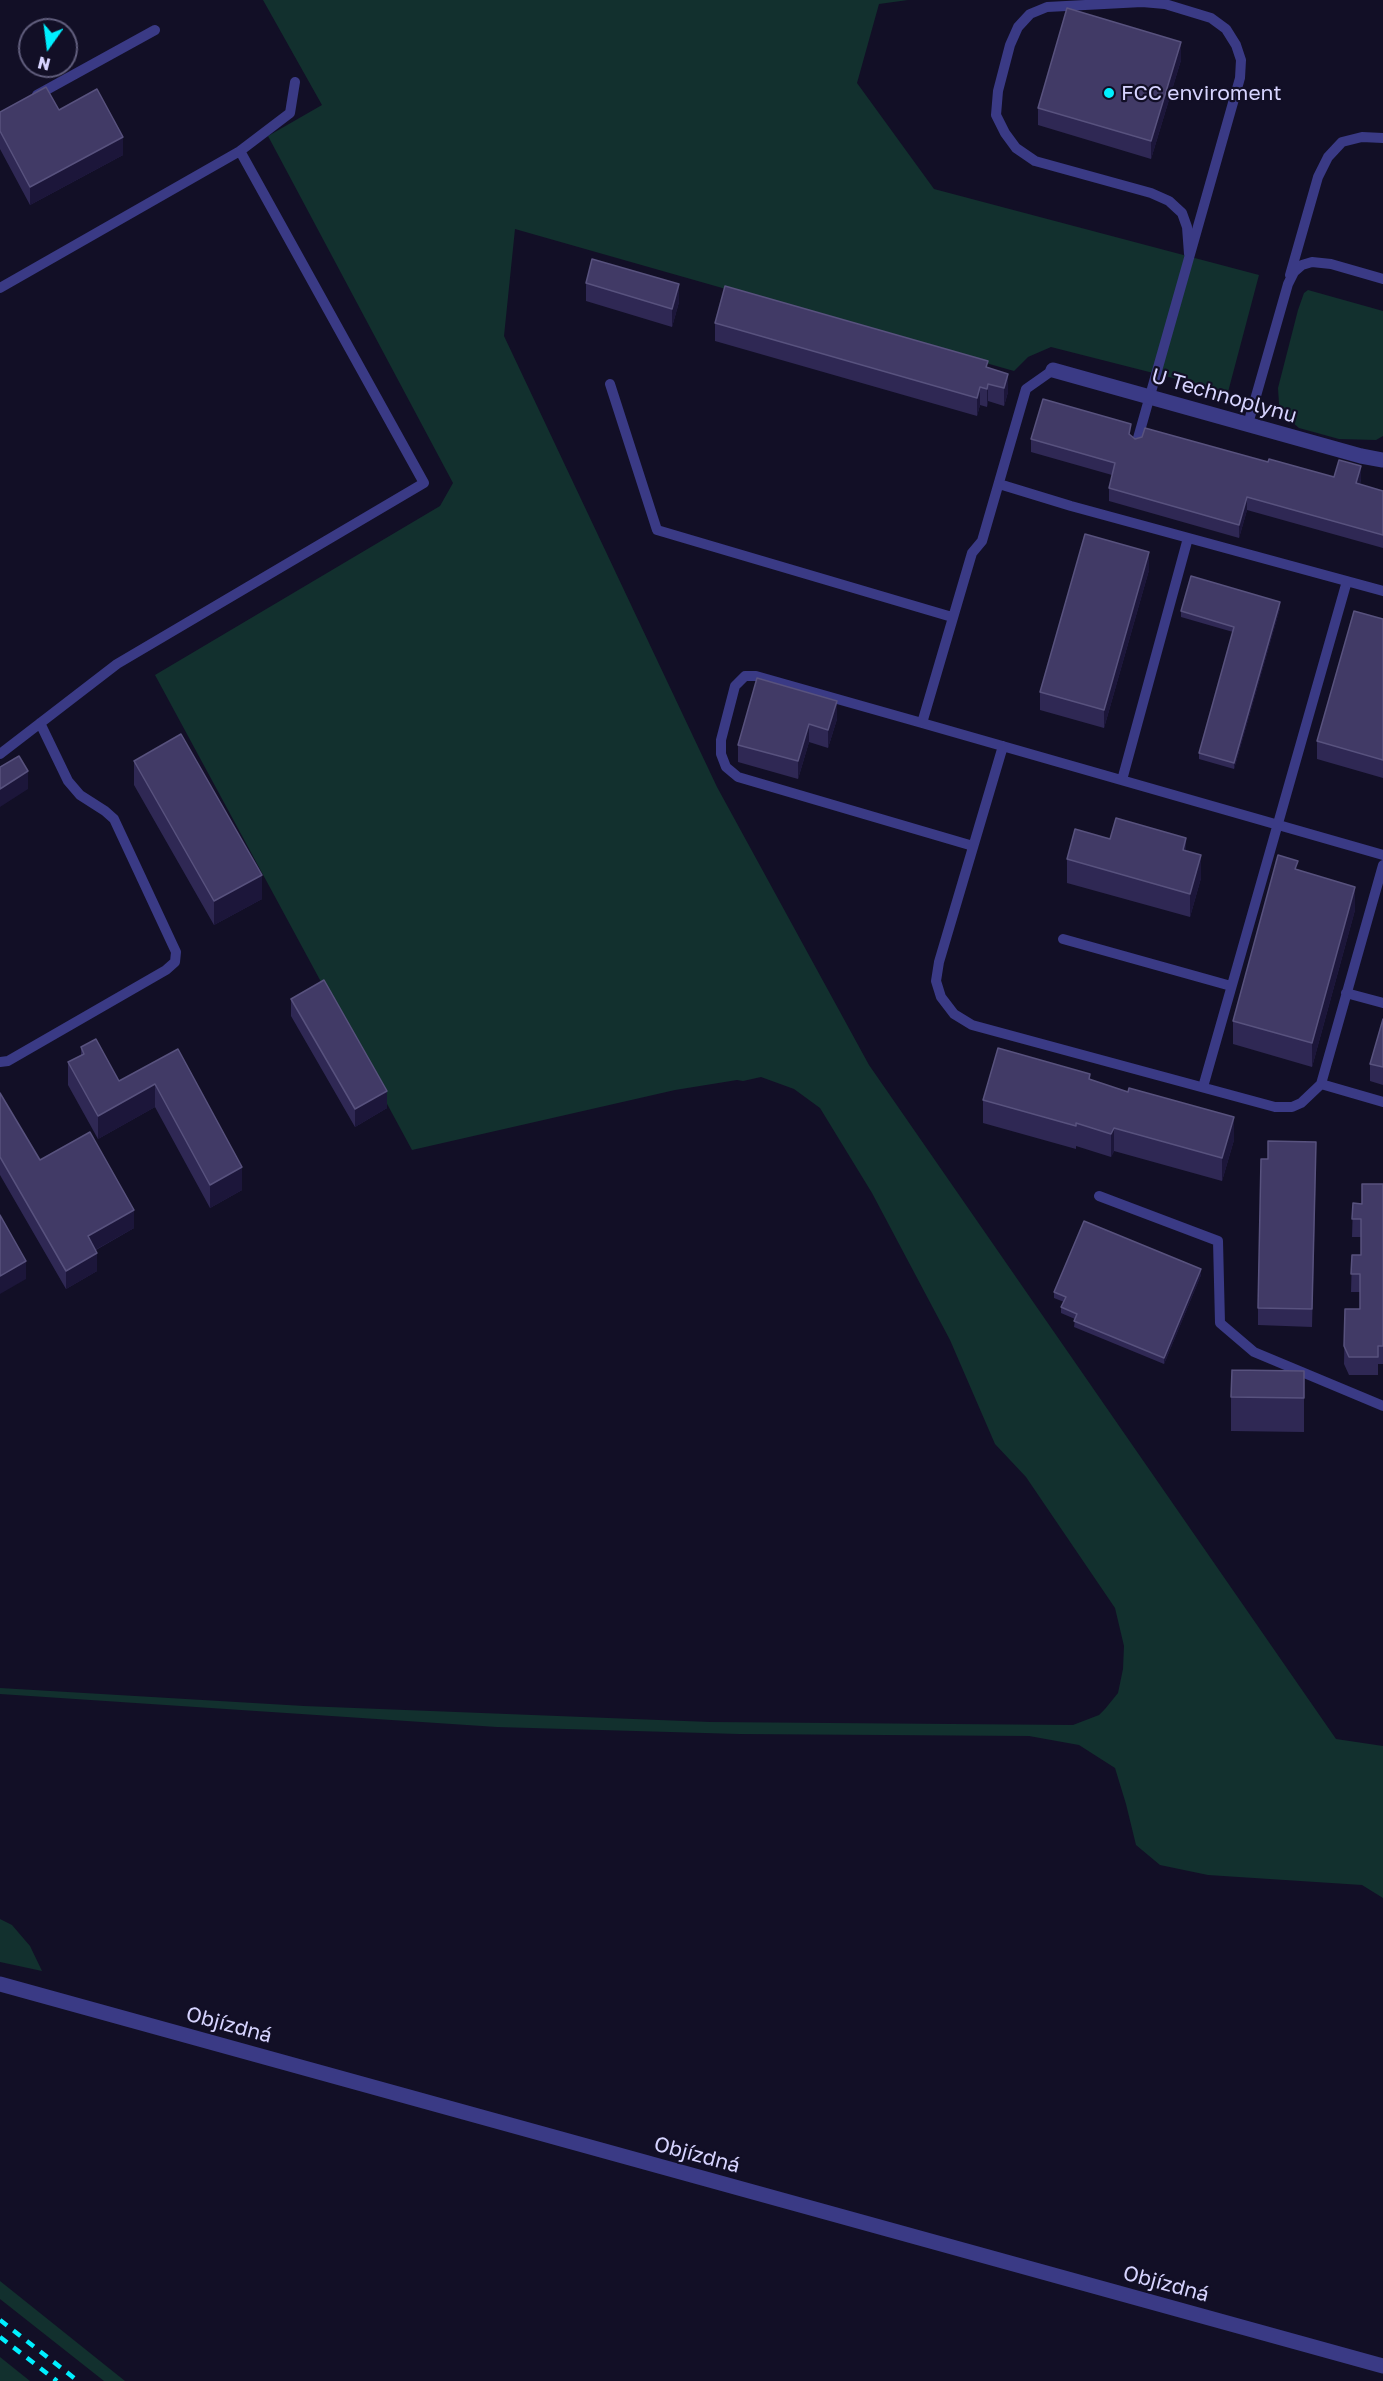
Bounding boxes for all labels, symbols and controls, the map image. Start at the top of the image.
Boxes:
north arrow [18,18,78,78]
text: N [36,52,52,75]
place label: FCC enviroment [1121,80,1282,106]
marker: FCC enviroment [1102,86,1116,100]
street label: U Technoplynu [1148,363,1300,429]
street label: Objízdná [183,2001,275,2049]
street label: Objízdná [651,2131,743,2179]
street label: Objízdná [1120,2260,1212,2308]

